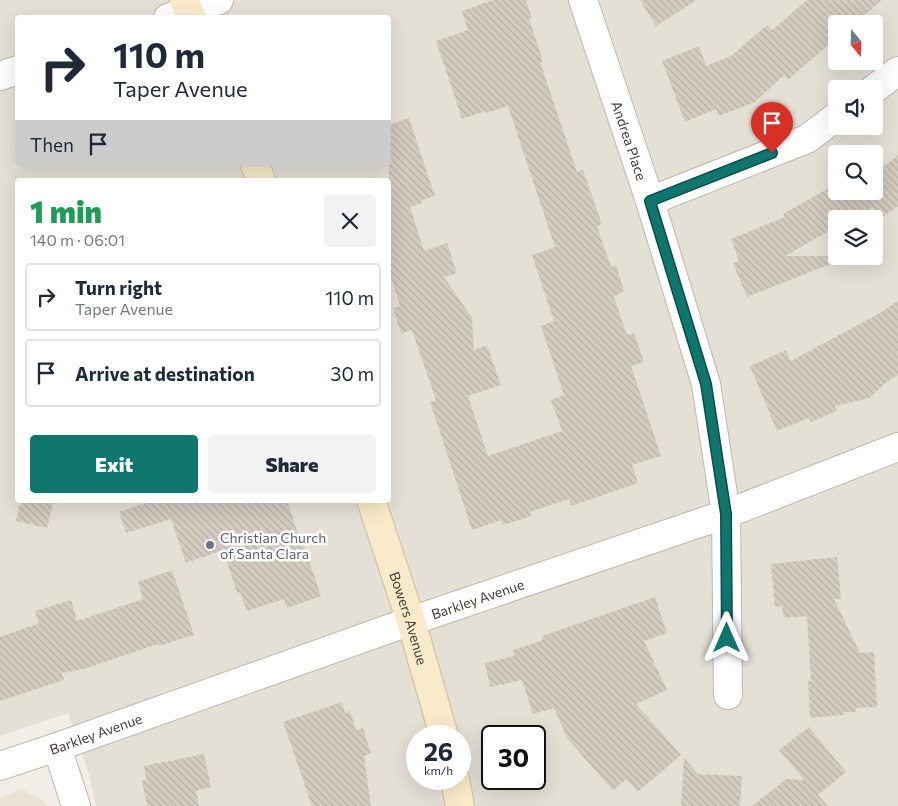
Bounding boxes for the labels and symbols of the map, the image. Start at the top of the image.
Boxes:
north arrow [828,15,882,70]
street label: Andrea Place [609,99,651,182]
pin [751,102,793,153]
place label: Christian Church of Santa Clara [220,529,326,562]
marker: Christian Church of Santa Clara [204,539,216,551]
street label: Bowers Avenue [387,569,432,666]
street label: Barkley Avenue [429,575,526,622]
position arrow [700,611,752,663]
street label: Barkley Avenue [47,709,144,757]
speed limit sign: 30 [481,725,546,790]

